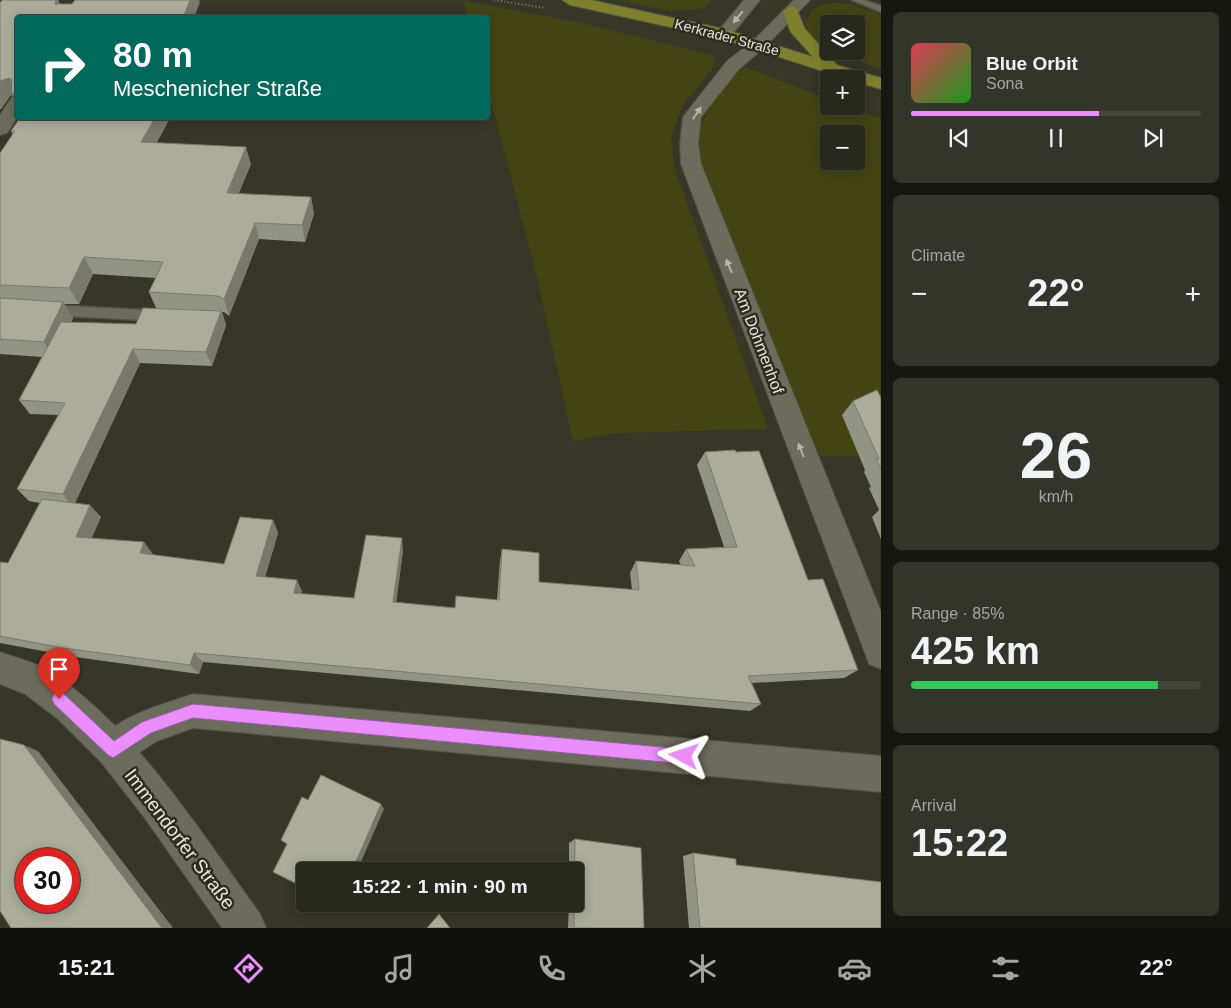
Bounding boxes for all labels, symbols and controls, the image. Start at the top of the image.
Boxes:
one-way arrow [733,10,744,23]
street label: Kerkrader Straße [673,15,781,59]
map controls [820,15,865,170]
button: layers [820,15,865,60]
icon: right [30,35,95,100]
text: 80 m [113,35,193,74]
text: Blue Orbit [986,53,1078,74]
button: + [820,70,865,115]
text: Sona [986,75,1023,92]
text: Meschenicher Straße [113,76,322,101]
one-way arrow [692,106,702,119]
icon: previous [945,124,973,152]
icon: pause [1042,124,1070,152]
icon: next [1139,124,1167,152]
button: − [820,125,865,170]
text: Climate [911,247,965,264]
one-way arrow [725,258,733,273]
text: 22° [1027,272,1085,314]
text: − [911,278,927,309]
text: + [1185,278,1201,309]
street label: Am Dohmenhof [731,286,787,396]
text: 26 [1020,419,1092,492]
one-way arrow [797,443,805,457]
text: km/h [1039,488,1073,505]
text: Range · 85% [911,605,1004,622]
text: 425 km [911,630,1040,672]
pin [38,648,80,699]
icon: arrive [45,655,73,683]
position arrow [657,729,709,781]
street label: Immendorfer Straße [120,765,240,913]
text: Arrival [911,797,956,814]
text: 15:22 [911,822,1008,864]
speed limit sign: 30 [15,848,80,913]
text: 15:22 · 1 min · 90 m [352,876,528,897]
icon: directions [231,951,266,986]
icon: music [382,951,417,986]
icon: phone [534,951,569,986]
icon: climate [685,951,720,986]
icon: car [837,951,872,986]
icon: filters [988,951,1023,986]
text: 15:21 [58,955,114,980]
text: 22° [1139,955,1173,980]

